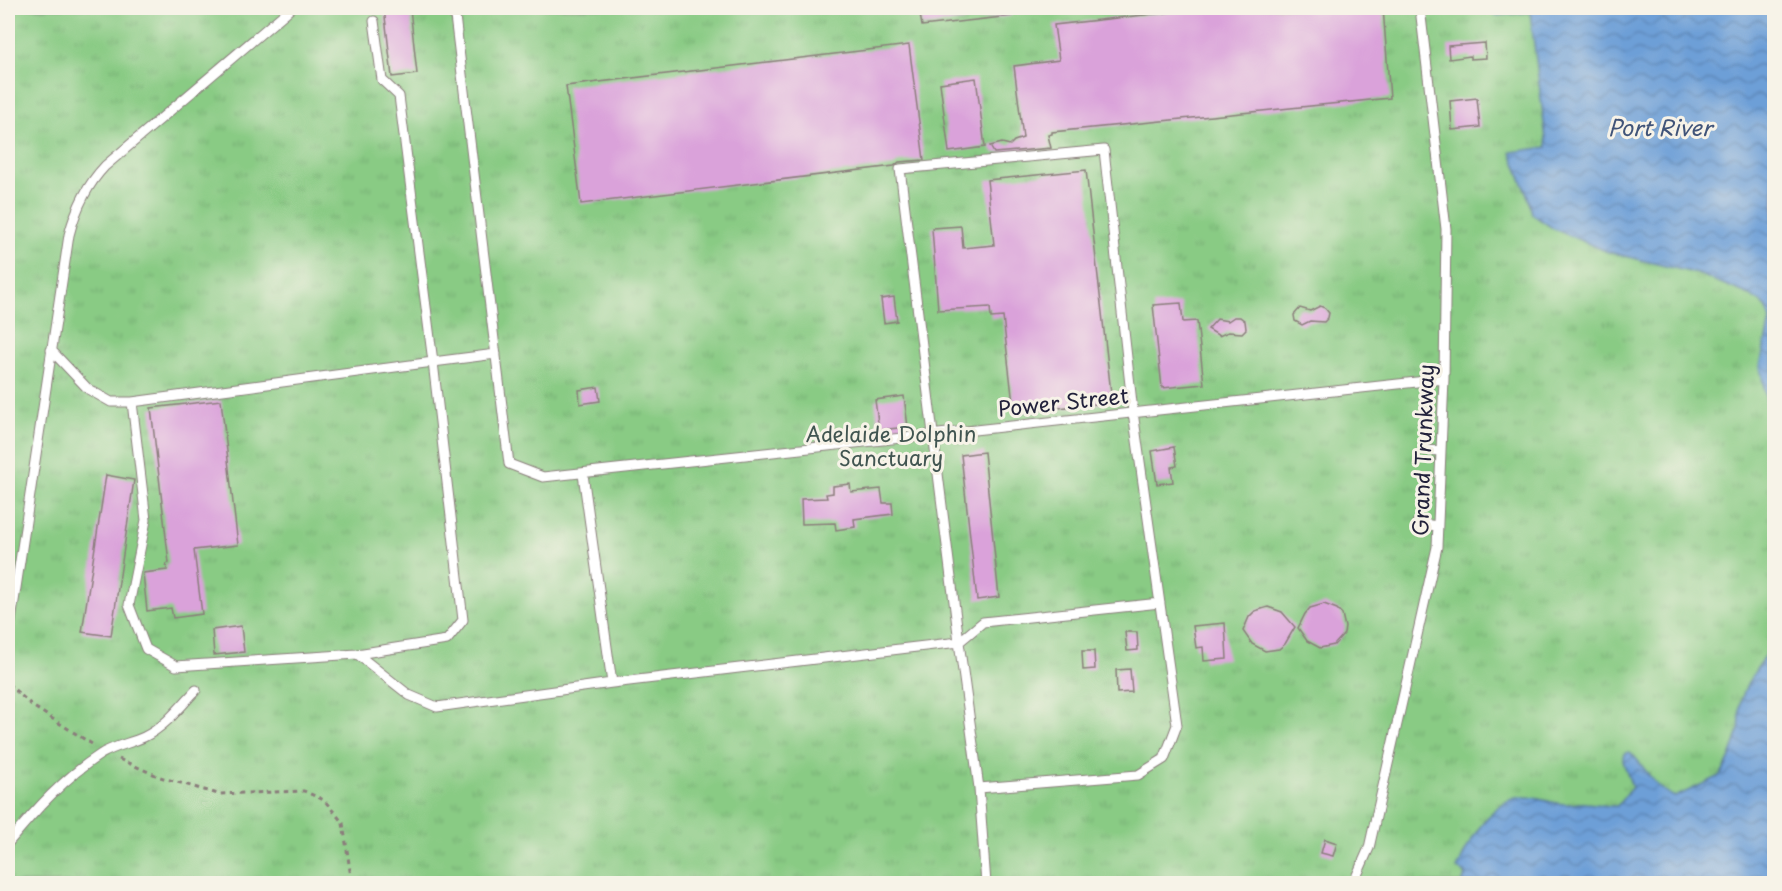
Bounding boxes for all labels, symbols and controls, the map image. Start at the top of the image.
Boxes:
water label: Port River [1608,110,1715,143]
street label: Grand Trunkway [1403,363,1441,537]
street label: Power Street [996,378,1130,424]
park label: Adelaide Dolphin Sanctuary [806,417,976,473]

